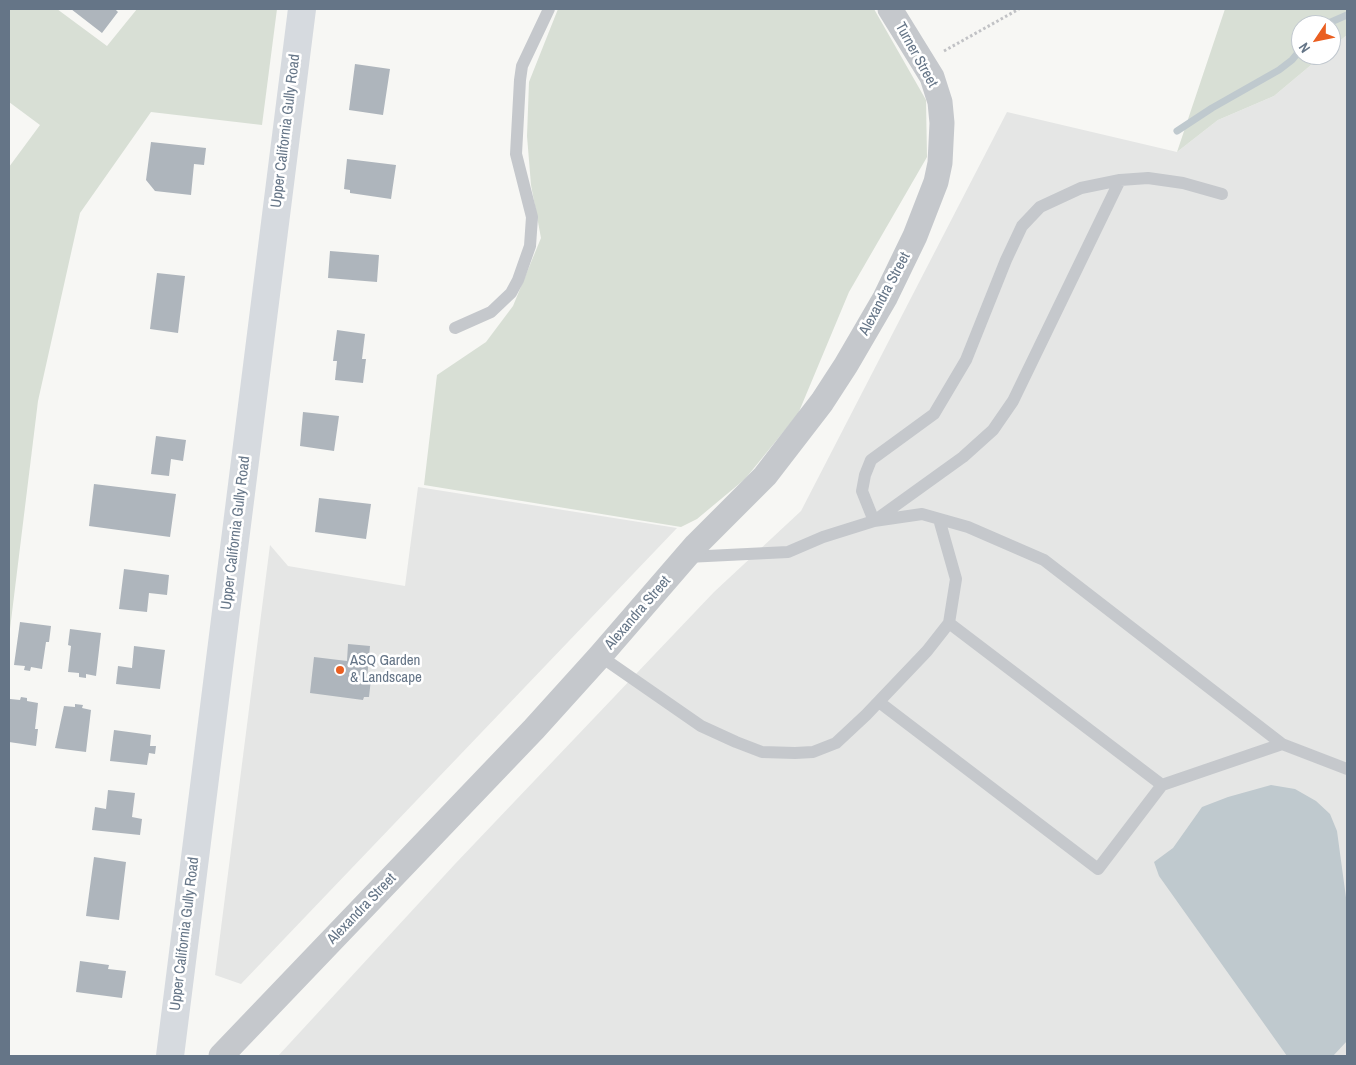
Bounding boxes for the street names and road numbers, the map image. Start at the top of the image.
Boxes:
street label: Turner Street [891,19,941,91]
street label: Upper California Gully Road [268,53,304,209]
street label: Alexandra Street [856,249,914,339]
street label: Upper California Gully Road [218,455,254,611]
street label: Alexandra Street [601,573,675,653]
street label: Upper California Gully Road [167,856,203,1012]
street label: Alexandra Street [324,870,400,948]

